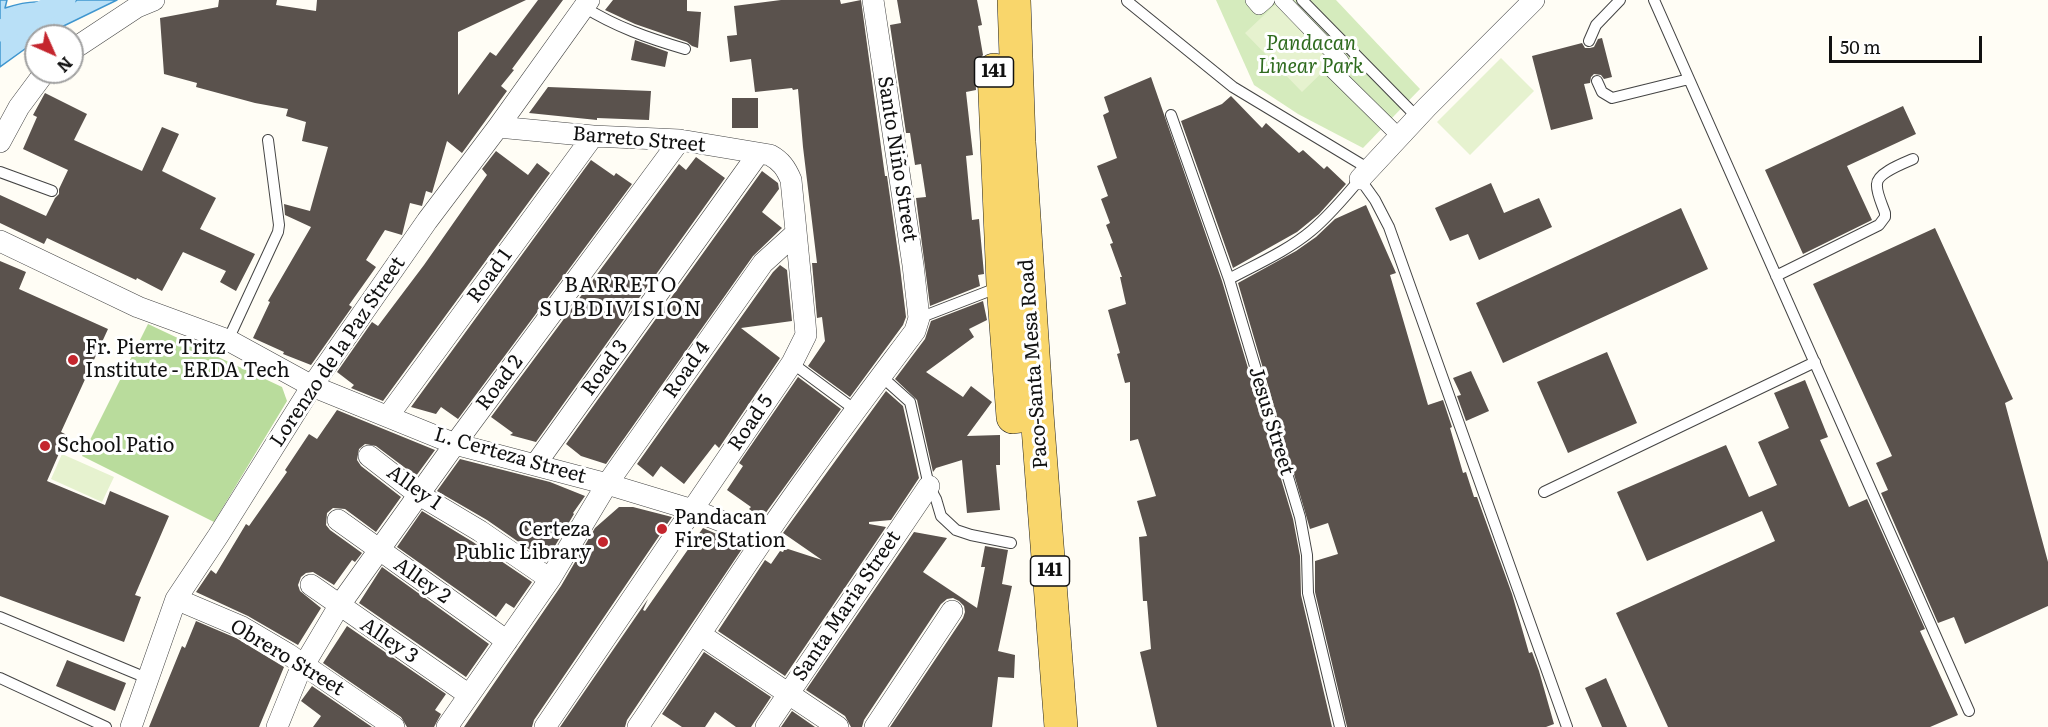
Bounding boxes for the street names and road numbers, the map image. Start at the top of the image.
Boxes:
road number: 141 [974,57,1014,87]
street label: Santo Niño Street [872,74,922,244]
street label: Barreto Street [571,122,707,158]
street label: Road 1 [462,244,518,308]
street label: Lorenzo de la Paz Street [265,252,411,452]
street label: Paco-Santa Mesa Road [1015,258,1053,470]
street label: Road 3 [577,335,633,401]
street label: Road 4 [659,337,715,403]
street label: Road 2 [472,351,528,415]
street label: Jesus Street [1243,364,1299,478]
street label: Road 5 [724,390,778,456]
street label: L. Certeza Street [431,423,589,489]
street label: Alley 1 [382,460,446,516]
street label: Santa Maria Street [788,526,906,686]
street label: Alley 2 [389,553,455,609]
road number: 141 [1030,556,1070,586]
street label: Alley 3 [356,613,422,669]
street label: Obrero Street [226,615,348,701]

